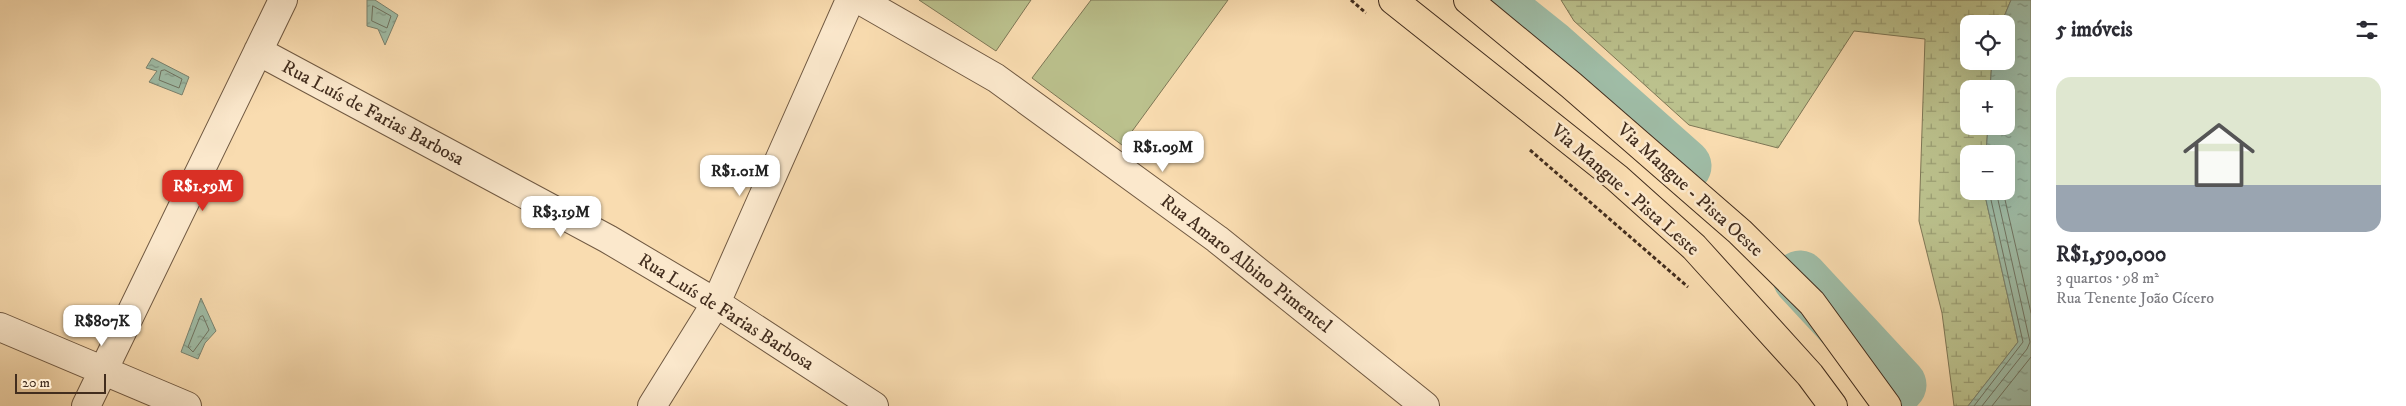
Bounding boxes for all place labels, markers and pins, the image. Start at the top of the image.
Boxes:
pin: R$1.09M [1117,130,1209,173]
pin: R$1.01M [694,154,786,197]
pin: R$1.59M [157,170,249,212]
pin: R$3.19M [515,196,607,238]
pin: R$807K [61,304,143,347]

